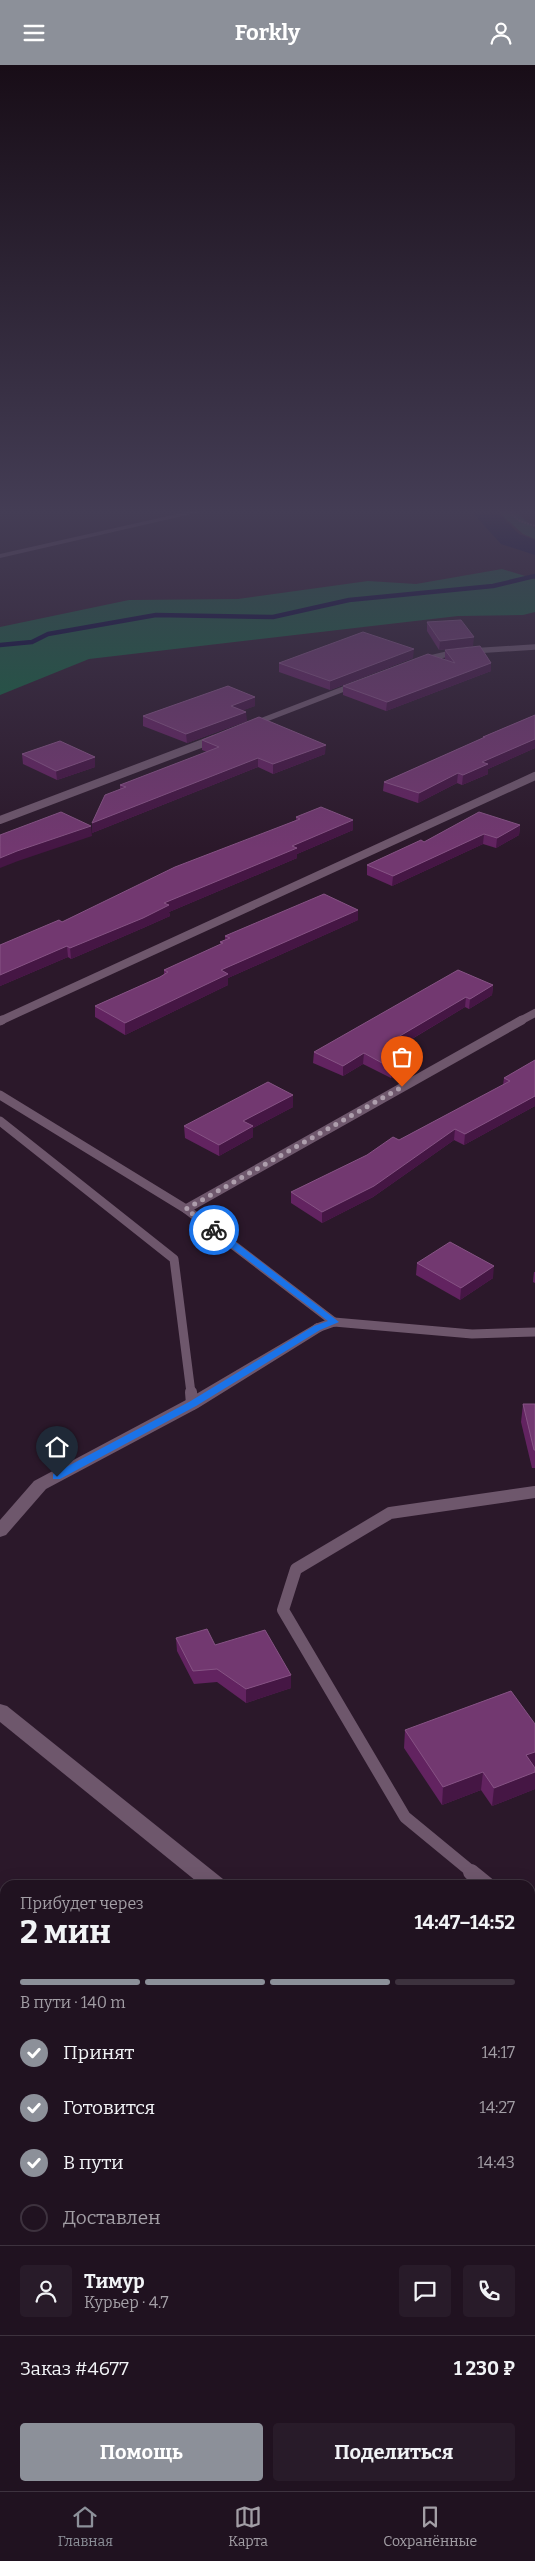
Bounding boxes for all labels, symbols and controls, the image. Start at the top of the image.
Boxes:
icon: menu [20,19,48,47]
text: Forkly [235,19,300,46]
icon: person [487,19,515,47]
pin [381,1036,423,1087]
icon: bag [388,1043,416,1071]
courier [189,1205,239,1255]
icon: bike [200,1216,228,1244]
pin [36,1426,78,1477]
icon: home [43,1433,71,1461]
text: Прибудет через [20,1894,144,1913]
text: 14:47–14:52 [414,1911,515,1934]
text: 2 мин [20,1913,111,1951]
text: В пути · 140 m [20,1993,125,2012]
icon: check [20,2039,48,2067]
text: Принят [63,2041,134,2064]
text: 14:17 [481,2043,515,2062]
icon: check [20,2094,48,2122]
text: Готовится [63,2096,155,2119]
text: 14:27 [479,2098,515,2117]
icon: check [20,2149,48,2177]
text: В пути [63,2151,124,2174]
text: 14:43 [477,2153,515,2172]
text: Доставлен [63,2206,161,2229]
button: person [20,2265,72,2317]
button: chat [399,2265,451,2317]
button: phone [463,2265,515,2317]
text: Тимур [84,2270,144,2293]
text: Курьер · 4.7 [84,2293,169,2312]
text: Заказ #4677 [20,2357,129,2380]
text: 1 230 ₽ [454,2357,515,2380]
button: Помощь [20,2423,263,2481]
button: Поделиться [273,2423,515,2481]
tab: Главная [58,2503,113,2550]
tab: Карта [228,2503,268,2550]
tab: Сохранённые [383,2503,477,2550]

